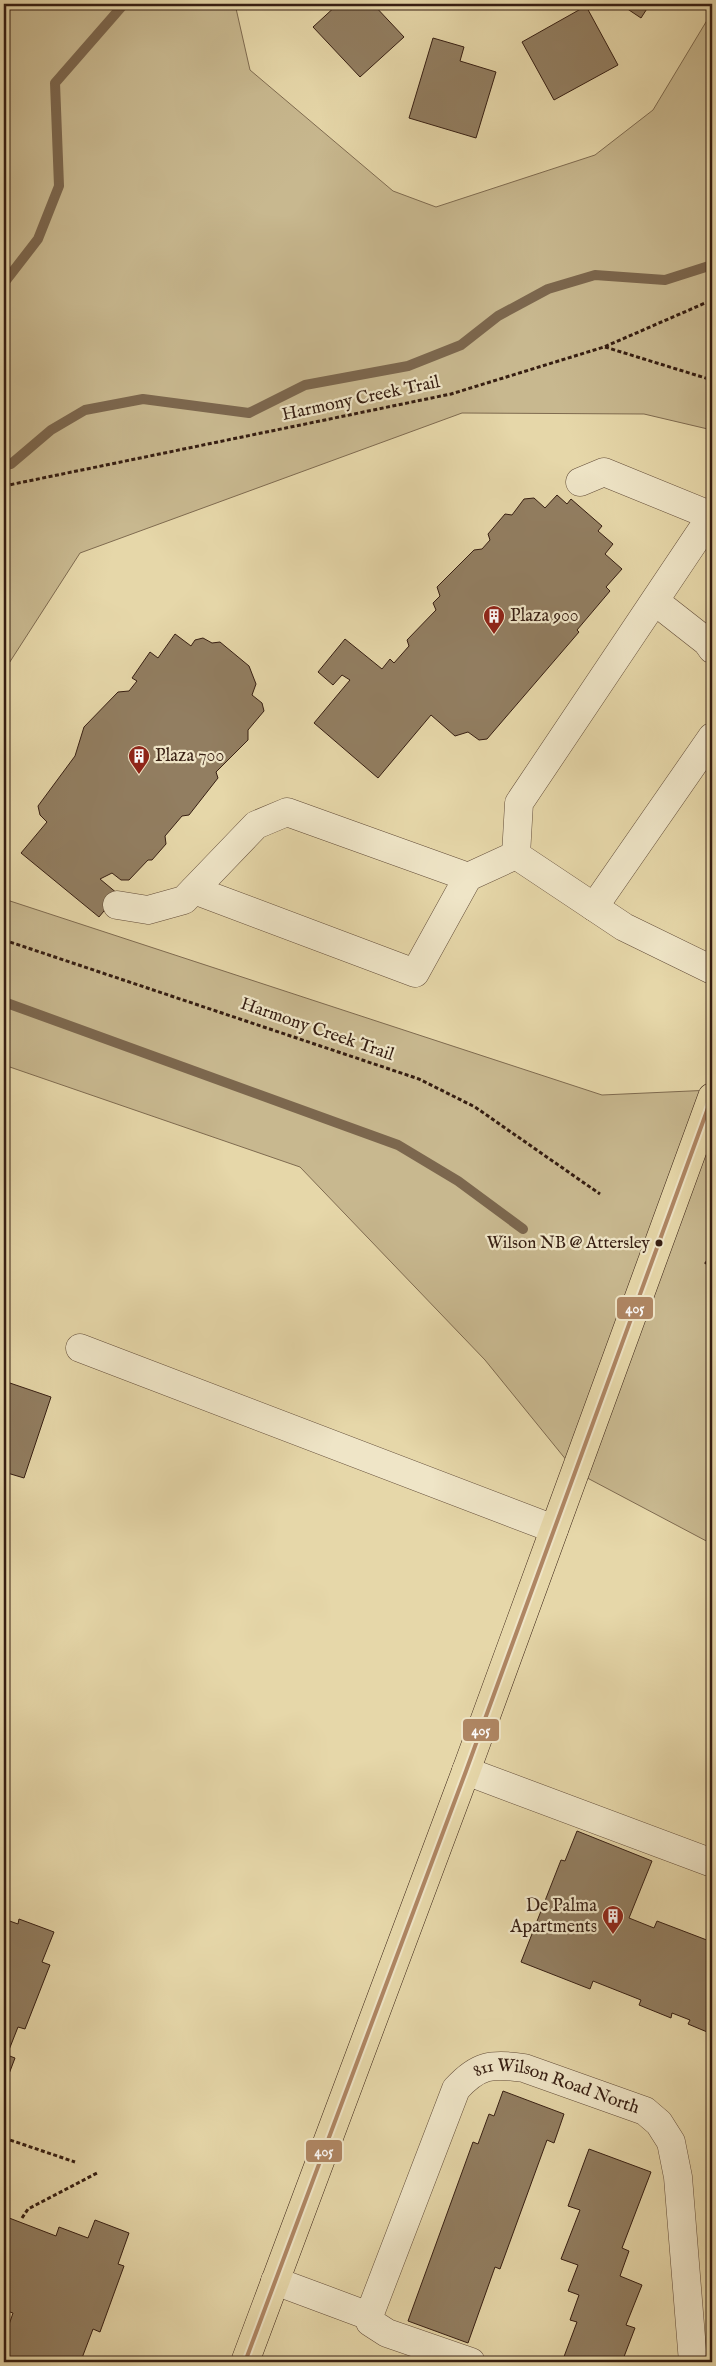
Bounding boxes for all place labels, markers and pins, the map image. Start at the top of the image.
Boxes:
building icon: Plaza 900 [482,604,506,635]
place label: Plaza 900 [510,605,579,628]
building icon: Plaza 700 [127,744,151,775]
place label: Plaza 700 [155,745,224,768]
place label: Wilson NB @ Attersley [487,1233,651,1254]
marker: Wilson NB @ Attersley [654,1238,664,1248]
place label: De Palma Apartments [509,1895,597,1939]
building icon: De Palma Apartments [601,1904,625,1935]

